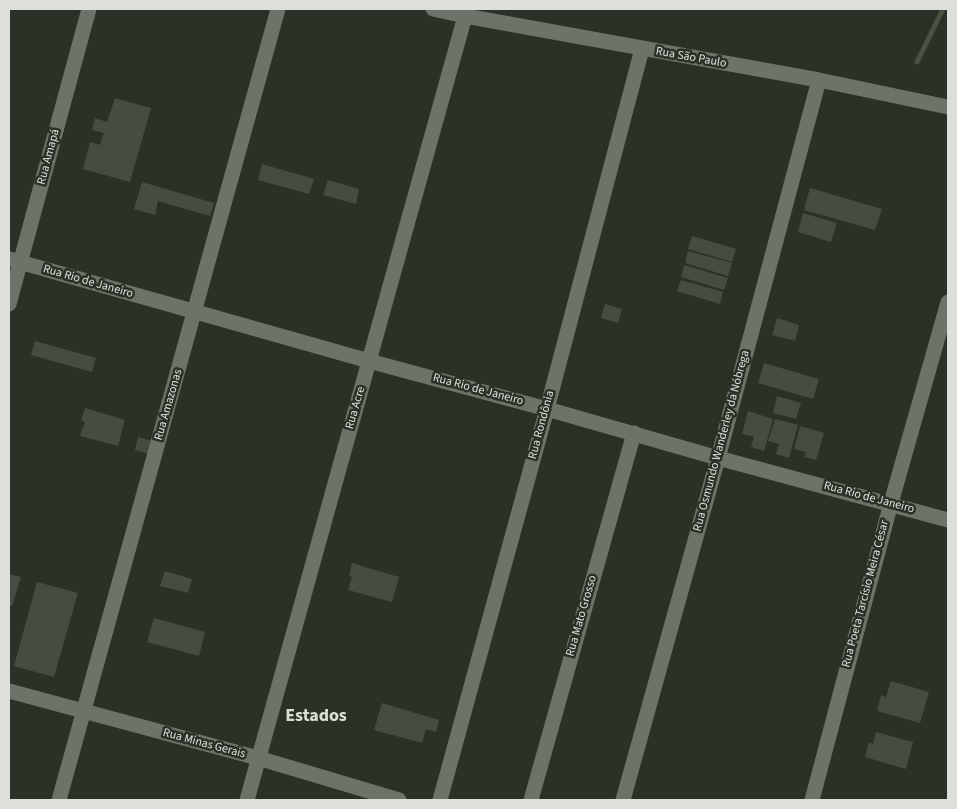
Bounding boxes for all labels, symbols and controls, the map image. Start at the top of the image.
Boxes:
street label: Rua São Paulo [655,45,727,71]
street label: Rua Amapá [35,128,63,186]
street label: Rua Rio de Janeiro [41,262,135,302]
street label: Rua Osmundo Wanderley da Nóbrega [691,349,753,533]
street label: Rua Amazonas [152,368,186,442]
street label: Rua Rio de Janeiro [431,371,525,409]
street label: Rua Acre [343,385,369,431]
street label: Rua Rondônia [526,389,558,461]
street label: Rua Rio de Janeiro [822,479,916,517]
street label: Rua Poeta Tarcísio Meira César [839,519,893,669]
street label: Rua Mato Grosso [564,574,600,658]
district label: Estados [285,706,347,728]
street label: Rua Minas Gerais [161,726,247,762]

